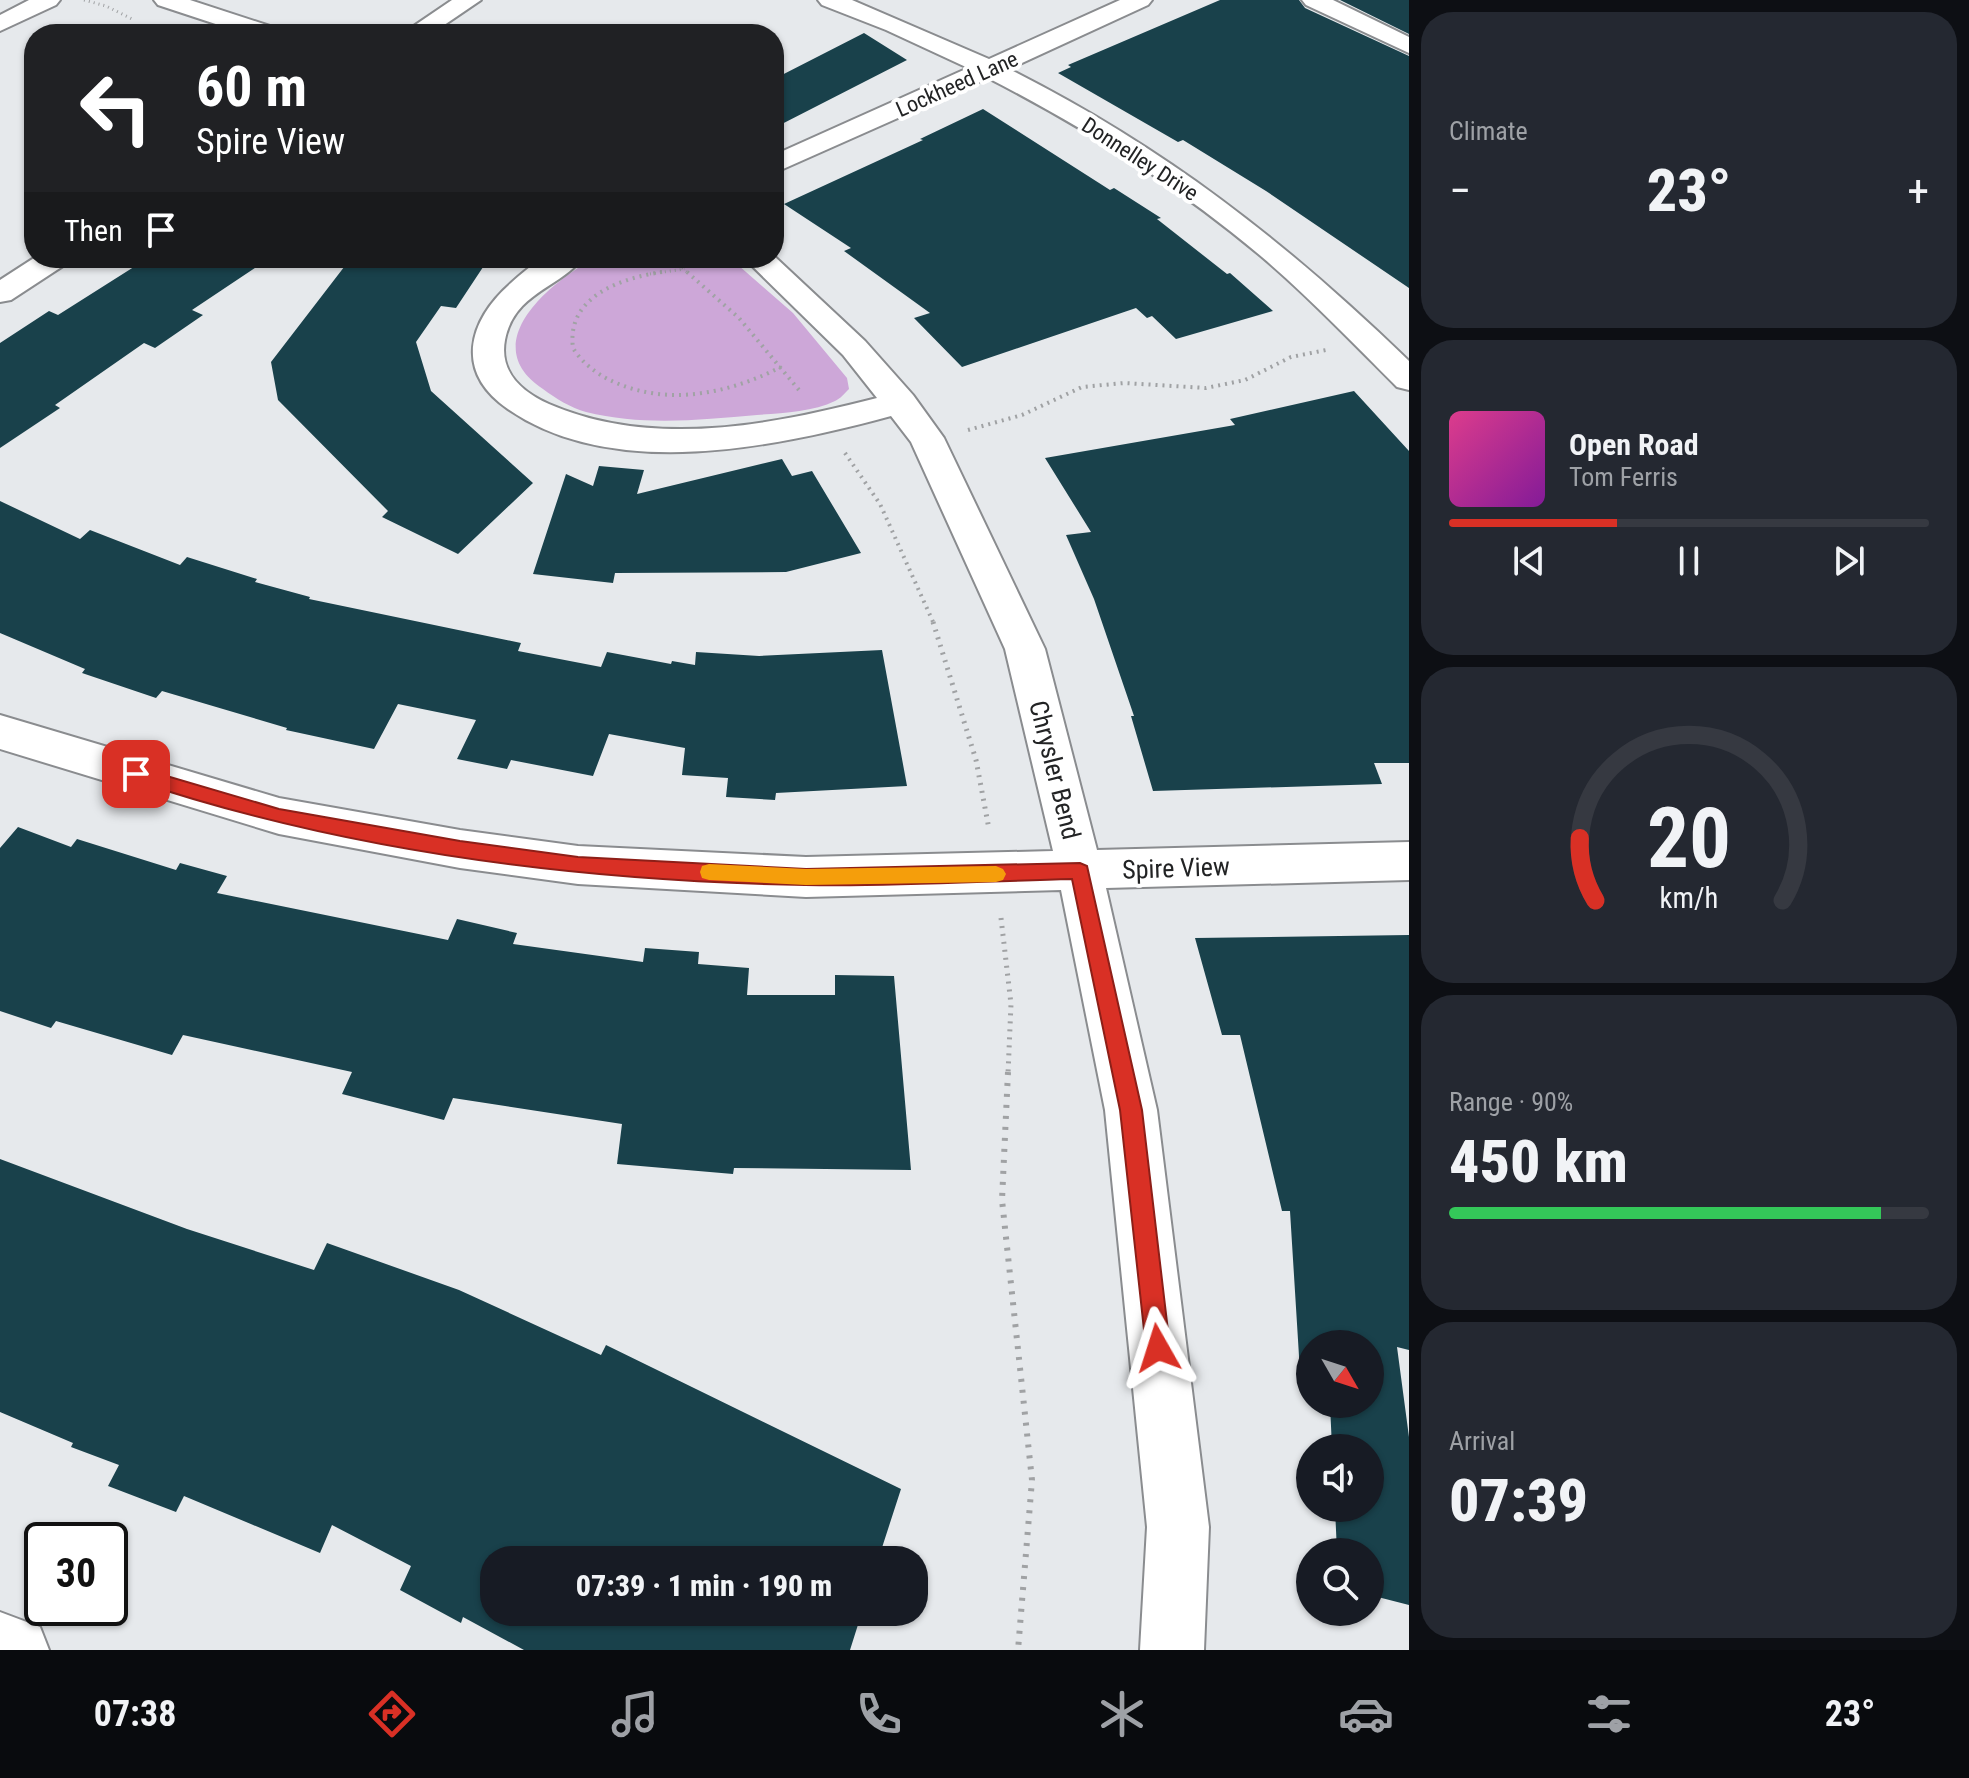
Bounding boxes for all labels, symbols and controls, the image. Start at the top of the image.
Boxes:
street label: Lockheed Lane [892,46,1022,122]
text: 60 m [196,54,307,120]
icon: left [64,56,168,160]
street label: Donnelley Drive [1077,112,1203,206]
text: Climate [1449,116,1528,146]
text: Spire View [196,121,345,163]
text: 23° [1647,155,1731,226]
text: − [1449,165,1471,217]
text: + [1907,165,1929,217]
icon: arrive [139,208,183,252]
text: Then [64,213,123,248]
text: Open Road [1569,427,1699,462]
text: Tom Ferris [1569,462,1678,492]
icon: previous [1507,539,1551,583]
icon: pause [1667,539,1711,583]
icon: next [1827,539,1871,583]
street label: Chrysler Bend [1023,697,1087,843]
pin [102,740,170,808]
icon: arrive [114,752,158,796]
text: 20 [1647,790,1731,887]
street label: Spire View [1122,851,1230,885]
text: km/h [1660,881,1718,915]
text: Range · 90% [1449,1087,1573,1117]
text: 450 km [1449,1126,1628,1197]
position arrow [1116,1306,1200,1390]
north arrow [1296,1330,1384,1418]
map controls [1296,1330,1384,1626]
text: Arrival [1449,1426,1515,1456]
button: sound [1296,1434,1384,1522]
text: 07:39 [1449,1465,1588,1536]
speed limit sign: 30 [24,1522,128,1626]
button: search [1296,1538,1384,1626]
text: 07:39 · 1 min · 190 m [576,1568,832,1603]
icon: directions [364,1686,420,1742]
icon: music [607,1686,663,1742]
icon: phone [851,1686,907,1742]
icon: climate [1094,1686,1150,1742]
icon: car [1338,1686,1394,1742]
icon: filters [1581,1686,1637,1742]
text: 07:38 [94,1693,176,1735]
text: 23° [1825,1693,1875,1735]

